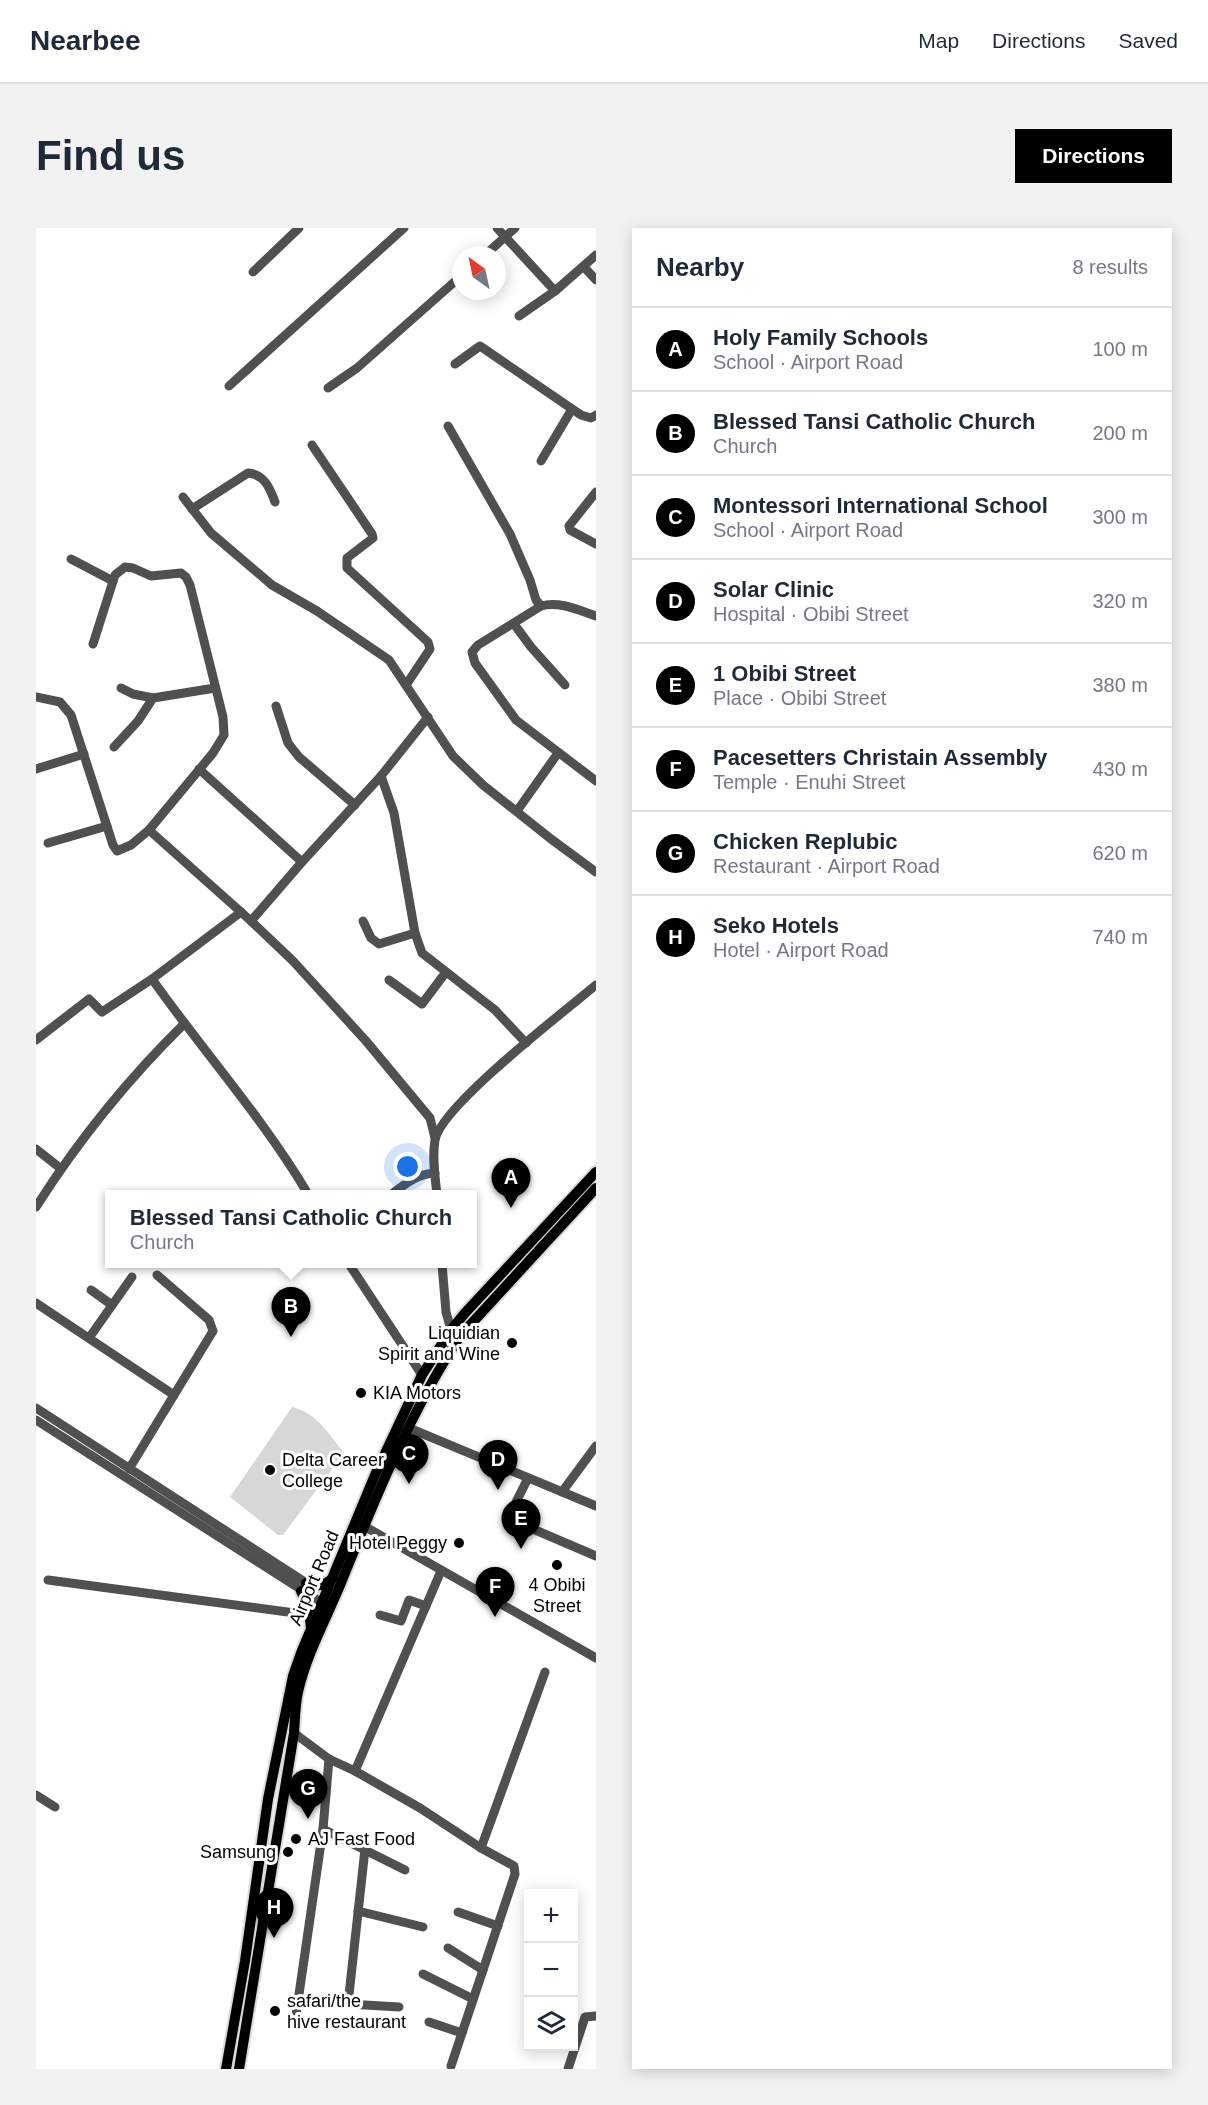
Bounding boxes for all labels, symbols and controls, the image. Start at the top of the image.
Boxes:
text: Nearbee [30,25,141,56]
text: Map [918,29,959,52]
text: Directions [992,29,1085,52]
text: Saved [1118,29,1178,52]
button: Directions [1015,129,1172,183]
text: Find us [36,132,185,179]
north arrow [452,246,506,300]
text: Nearby [656,252,744,282]
text: 8 results [1072,256,1148,278]
text: Holy Family Schools [713,325,928,350]
text: A [668,338,683,360]
text: 100 m [1092,338,1148,360]
text: School · Airport Road [713,351,903,373]
text: Blessed Tansi Catholic Church [713,409,1035,434]
text: B [668,422,683,444]
text: 200 m [1092,422,1148,444]
text: Church [713,435,777,457]
text: Montessori International School [713,493,1048,518]
text: C [668,506,683,528]
text: 300 m [1092,506,1148,528]
text: School · Airport Road [713,519,903,541]
text: Solar Clinic [713,577,834,602]
text: D [668,590,683,612]
text: 320 m [1092,590,1148,612]
text: Hospital · Obibi Street [713,603,909,625]
text: 1 Obibi Street [713,661,856,686]
text: E [669,674,682,696]
text: 380 m [1092,674,1148,696]
text: Place · Obibi Street [713,687,886,709]
text: Pacesetters Christain Assembly [713,745,1047,770]
text: F [669,758,682,780]
text: 430 m [1092,758,1148,780]
text: Temple · Enuhi Street [713,771,905,793]
text: Chicken Replubic [713,829,898,854]
text: G [668,842,683,864]
text: 620 m [1092,842,1148,864]
text: Restaurant · Airport Road [713,855,940,877]
text: Seko Hotels [713,913,839,938]
text: H [668,926,683,948]
text: 740 m [1092,926,1148,948]
text: Hotel · Airport Road [713,939,889,961]
your location [393,1152,422,1181]
pin: A [492,1158,530,1208]
popup [105,1190,477,1268]
text: Blessed Tansi Catholic Church [130,1205,452,1230]
text: Church [130,1231,194,1253]
pin: B [272,1288,310,1337]
place label: Liquidian Spirit and Wine [378,1323,500,1364]
marker: Liquidian Spirit and Wine [505,1336,519,1350]
place label: KIA Motors [373,1383,461,1403]
marker: KIA Motors [354,1386,368,1400]
pin: C [390,1434,428,1484]
pin: D [478,1440,518,1490]
place label: Delta Career College [282,1450,384,1491]
marker: Delta Career College [263,1463,277,1477]
pin: E [502,1500,540,1549]
street label: Airport Road [285,1528,343,1628]
place label: Hotel Peggy [349,1533,447,1553]
marker: Hotel Peggy [452,1536,466,1550]
marker: 4 Obibi Street [550,1558,564,1572]
pin: F [476,1568,514,1617]
place label: 4 Obibi Street [528,1575,586,1616]
pin: G [288,1770,328,1819]
place label: AJ Fast Food [308,1829,415,1849]
marker: AJ Fast Food [289,1832,303,1846]
place label: Samsung [200,1842,276,1862]
marker: Samsung [281,1845,295,1859]
pin: H [254,1888,294,1938]
map controls [524,1889,578,2051]
button: + [524,1889,578,1943]
button: − [524,1943,578,1997]
place label: safari/the hive restaurant [287,1991,406,2032]
button: layers [524,1997,578,2051]
marker: safari/the hive restaurant [268,2004,282,2018]

